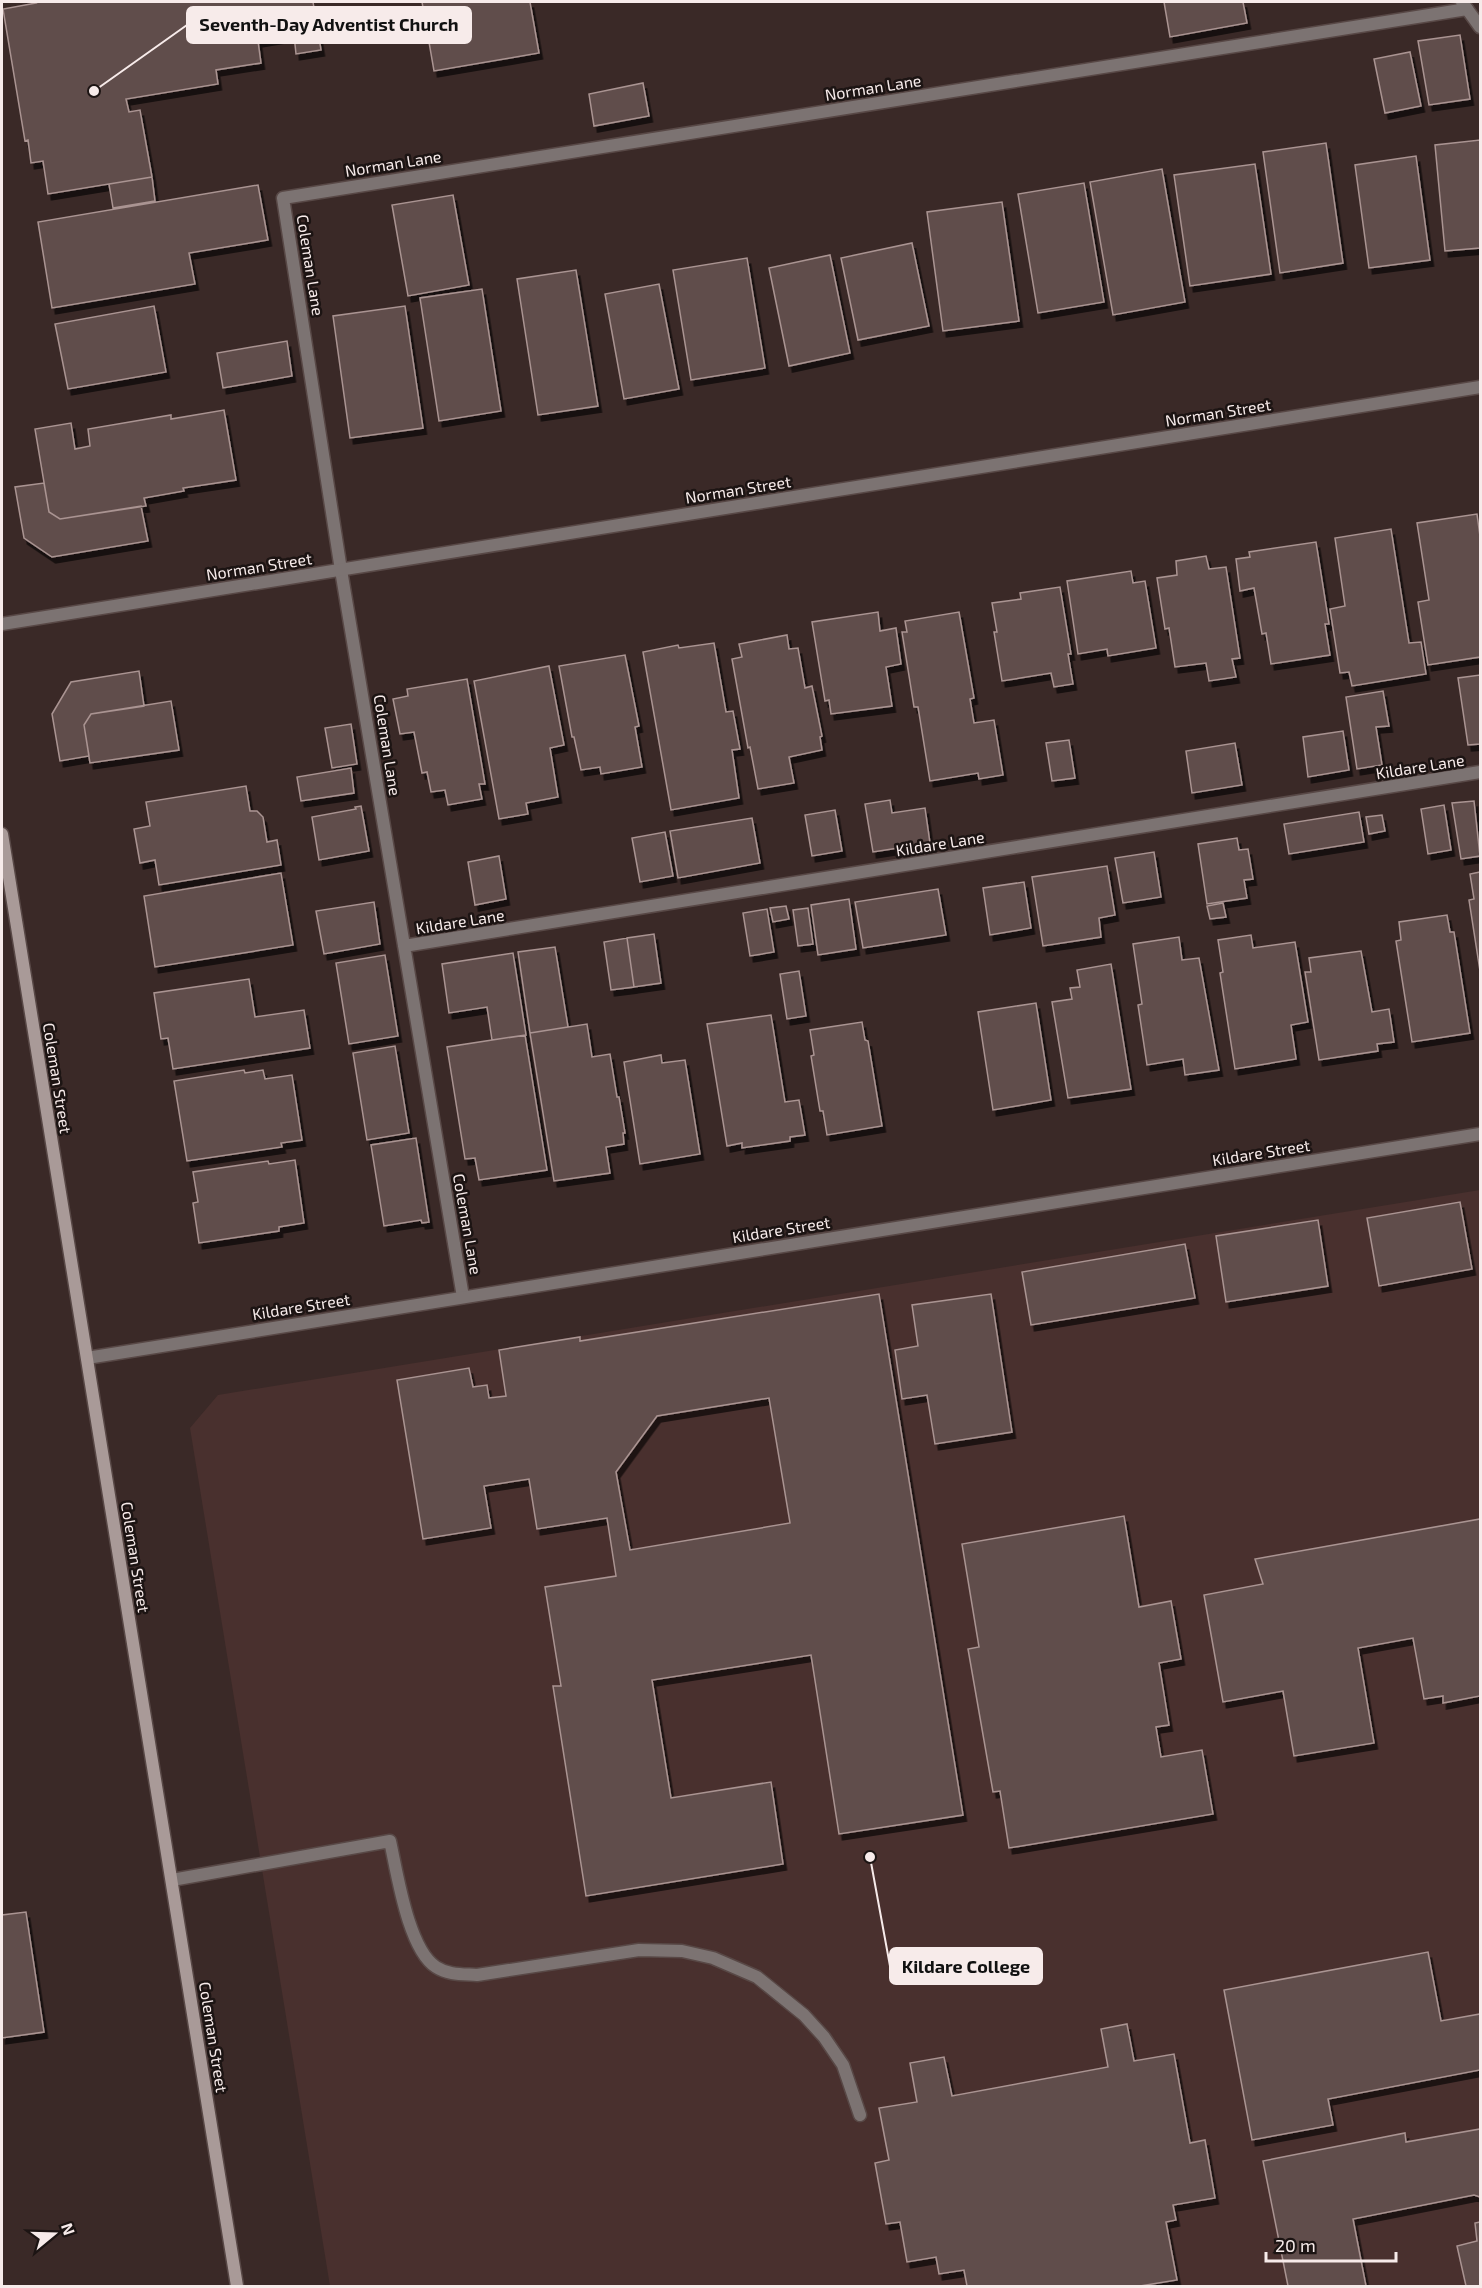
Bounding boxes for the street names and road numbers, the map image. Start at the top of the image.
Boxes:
street label: Norman Lane [823,70,923,104]
street label: Norman Lane [343,146,443,180]
street label: Coleman Lane [294,213,328,317]
street label: Norman Street [1164,394,1272,430]
street label: Norman Street [684,471,792,507]
street label: Norman Street [205,548,313,584]
street label: Coleman Lane [371,693,405,797]
street label: Kildare Lane [1374,750,1466,782]
street label: Kildare Lane [894,827,986,859]
street label: Kildare Lane [414,905,506,937]
street label: Coleman Street [40,1021,76,1135]
street label: Kildare Street [1211,1135,1311,1169]
street label: Coleman Lane [450,1172,486,1276]
street label: Kildare Street [731,1212,831,1246]
street label: Kildare Street [251,1289,351,1323]
street label: Coleman Street [118,1500,154,1614]
street label: Coleman Street [196,1980,232,2094]

